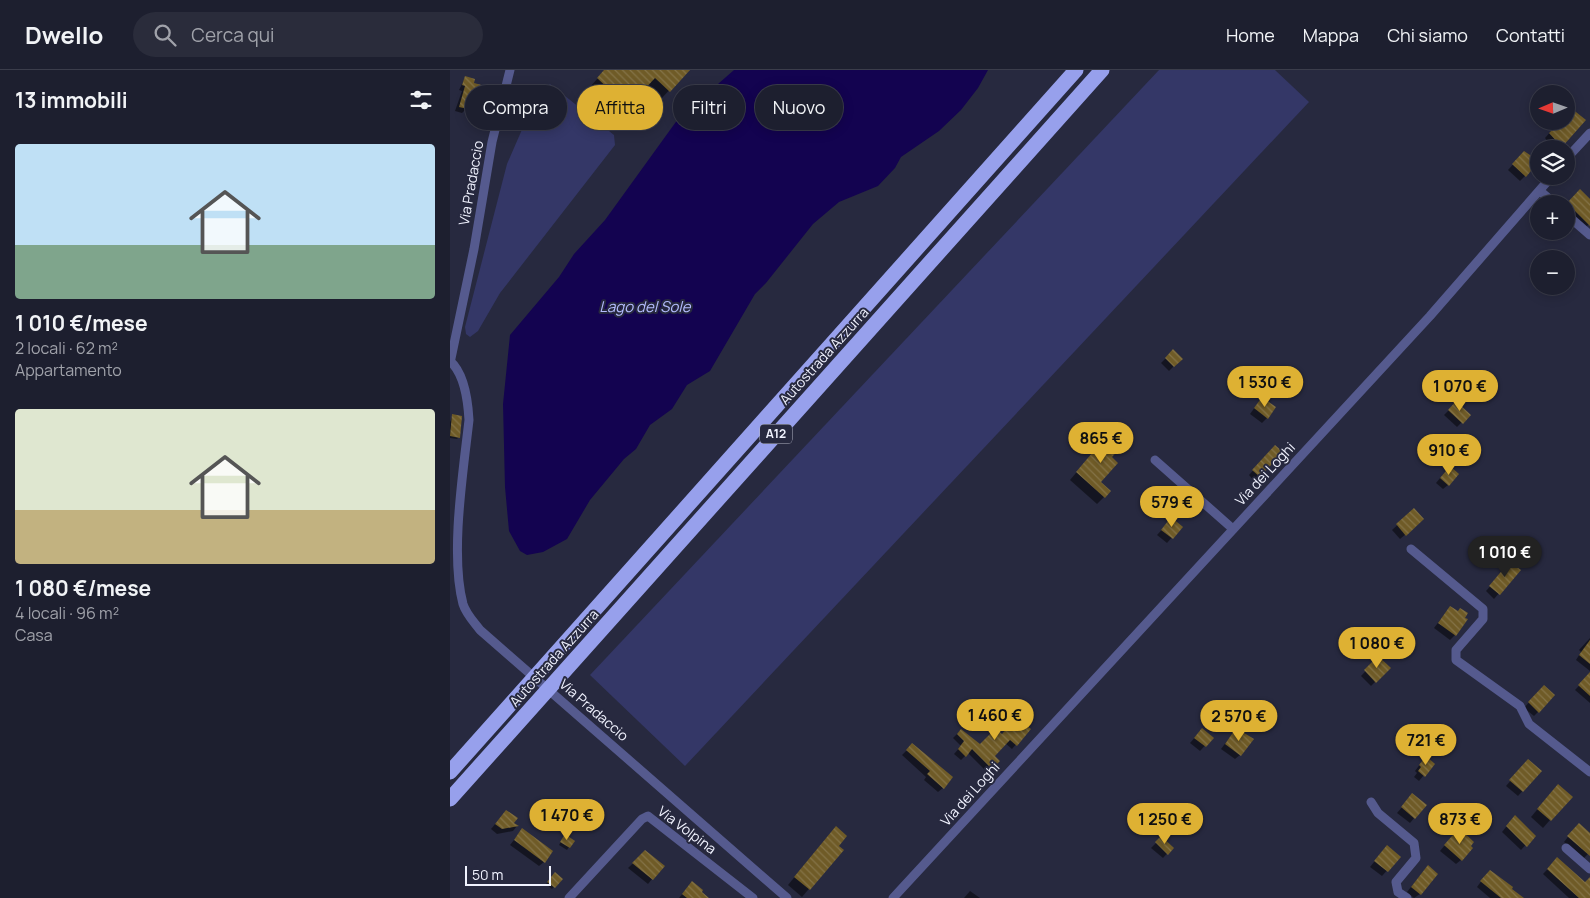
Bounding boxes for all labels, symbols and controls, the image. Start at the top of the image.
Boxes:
search box [133,12,483,57]
text: Dwello [25,18,103,51]
icon: search [151,21,179,49]
text: Cerca qui [191,22,275,48]
text: Home [1226,23,1275,47]
text: Mappa [1303,23,1359,47]
text: Chi siamo [1387,23,1468,47]
text: Contatti [1496,23,1565,47]
chip: Compra [465,85,567,130]
chip: Affitta [577,85,663,130]
chip: Filtri [673,85,745,130]
chip: Nuovo [755,85,843,130]
north arrow [1530,85,1575,130]
map controls [1530,85,1575,295]
text: 13 immobili [15,86,128,114]
icon: filters [407,86,435,114]
street label: Via Pradaccio [454,139,487,227]
button: layers [1530,140,1575,185]
icon: home [180,177,270,267]
button: + [1530,195,1575,240]
button: − [1530,250,1575,295]
water label: Lago del Sole [599,296,692,317]
street label: Autostrada Azzurra [775,303,872,408]
text: 1 010 €/mese [15,309,148,337]
text: 2 locali · 62 m² [15,337,118,359]
text: Appartamento [15,359,122,381]
pin: 1 530 € [1219,366,1311,408]
pin: 1 070 € [1414,370,1506,412]
text: 1 530 € [1238,371,1292,393]
text: 1 070 € [1433,375,1487,397]
pin: 865 € [1066,422,1136,464]
road number: A12 [760,424,792,444]
text: 865 € [1079,427,1123,449]
pin: 910 € [1414,434,1484,476]
street label: Via dei Loghi [1230,438,1299,509]
text: 910 € [1428,439,1470,461]
icon: home [180,442,270,532]
pin: 579 € [1137,486,1207,528]
text: 579 € [1151,491,1193,513]
pin: 1 010 € [1459,536,1551,578]
text: 1 010 € [1479,541,1531,563]
text: 1 080 €/mese [15,574,151,602]
text: 4 locali · 96 m² [15,602,119,624]
street label: Autostrada Azzurra [505,605,602,710]
text: Casa [15,624,53,646]
pin: 1 080 € [1331,626,1423,669]
text: 1 080 € [1349,632,1405,654]
street label: Via Pradaccio [556,674,633,745]
pin: 1 460 € [949,698,1041,741]
pin: 2 570 € [1193,700,1285,742]
text: 1 460 € [968,704,1022,726]
text: 2 570 € [1211,705,1267,727]
pin: 721 € [1391,724,1461,766]
text: 721 € [1406,729,1446,751]
street label: Via dei Loghi [936,758,1003,830]
pin: 1 470 € [521,798,613,841]
street label: Via Volpina [654,801,721,858]
pin: 1 250 € [1119,802,1211,845]
pin: 873 € [1425,802,1495,845]
text: 1 470 € [540,804,594,826]
text: 1 250 € [1138,808,1192,830]
text: 873 € [1439,808,1481,830]
scale bar [465,863,551,886]
text: 50 m [472,865,503,884]

